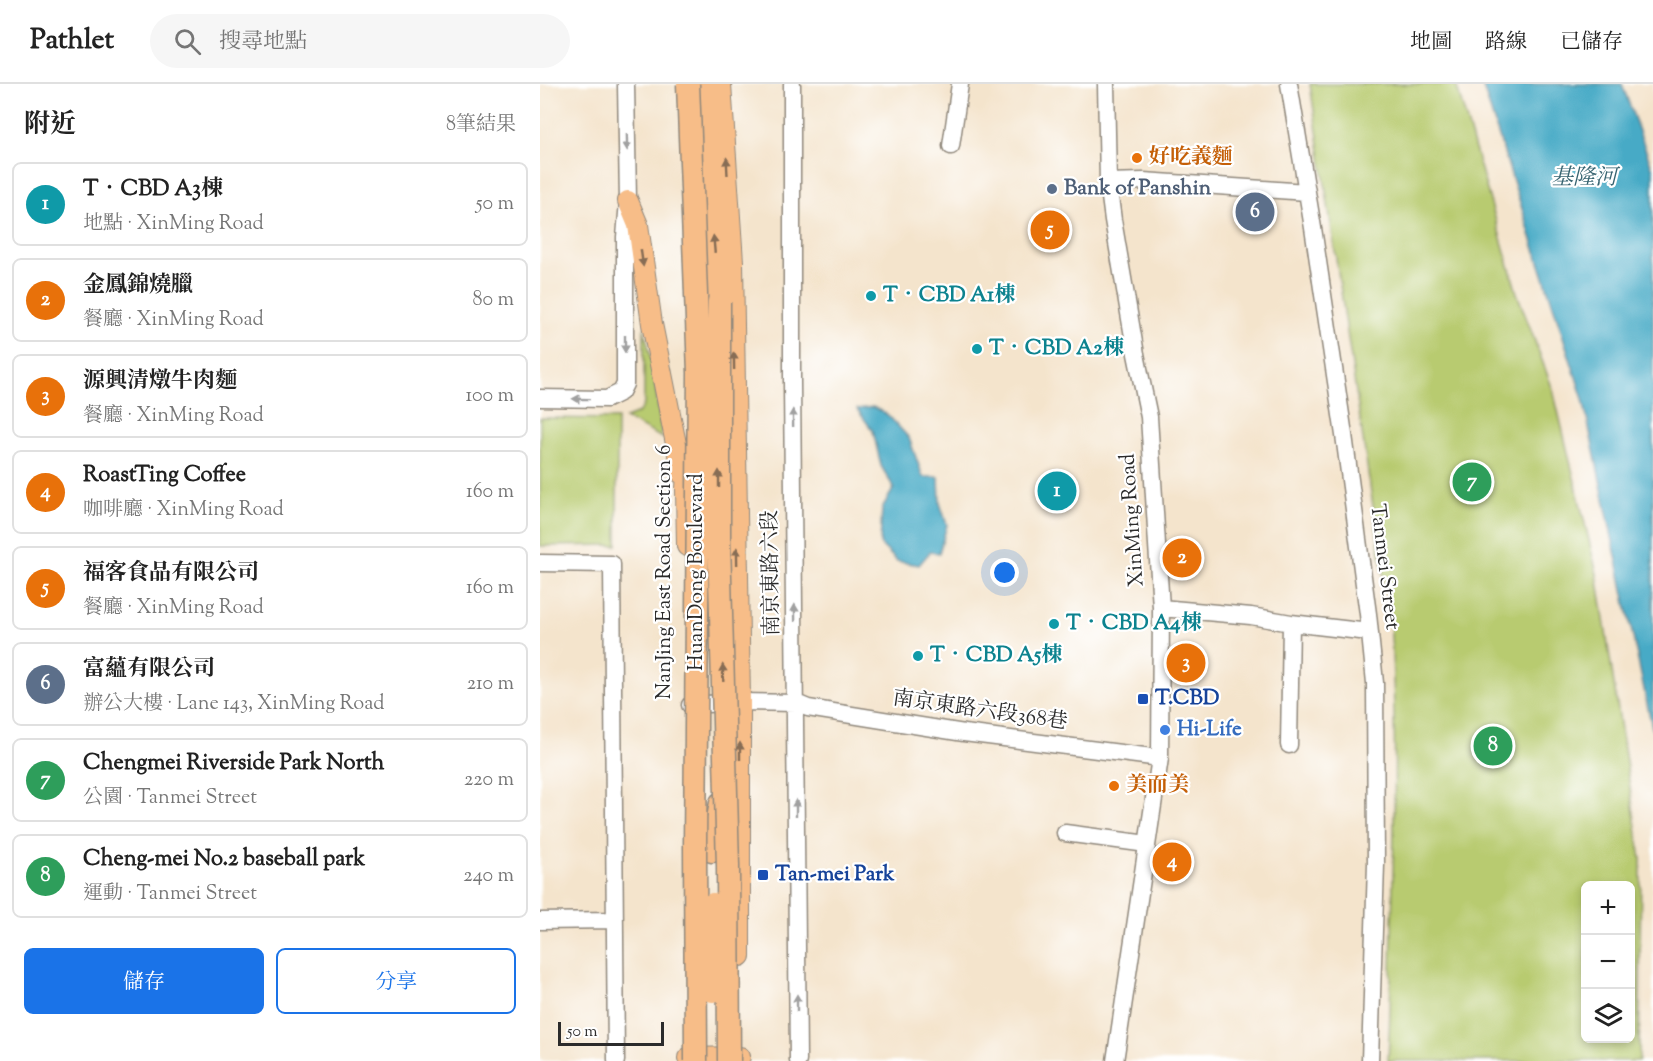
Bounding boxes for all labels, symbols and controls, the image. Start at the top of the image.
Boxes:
search box [150,14,570,68]
text: Pathlet [30,21,114,61]
icon: search [171,25,204,58]
text: 搜尋地點 [219,27,307,59]
text: 地圖 [1410,28,1452,58]
text: 路線 [1485,28,1527,58]
text: 已儲存 [1560,28,1623,58]
text: 附近 [24,107,76,144]
text: 8筆結果 [446,111,516,140]
one-way arrow [623,133,632,152]
place label: 好吃義麵 [1149,143,1233,173]
marker: 好吃義麵 [1130,151,1144,165]
one-way arrow [722,156,731,175]
water label: 基隆河 [1551,163,1621,195]
text: T．CBD A3棟 [83,174,223,206]
place label: Bank of Panshin [1064,174,1212,204]
marker: Bank of Panshin [1045,182,1059,196]
text: 1 [42,190,49,219]
text: 50 m [476,190,514,219]
pin: 6 [1236,190,1274,234]
pin: 5 [1030,208,1070,252]
text: 地點 · XinMing Road [83,210,264,239]
one-way arrow [709,234,719,253]
one-way arrow [638,248,647,267]
text: 金鳳錦燒臘 [83,270,193,302]
place label: T．CBD A1棟 [883,281,1015,311]
text: 2 [41,286,50,315]
text: 80 m [473,286,514,315]
marker: T．CBD A1棟 [864,289,878,303]
text: 餐廳 · XinMing Road [83,306,264,335]
one-way arrow [620,334,630,353]
place label: T．CBD A2棟 [989,334,1124,364]
marker: T．CBD A2棟 [970,342,984,356]
one-way arrow [729,351,739,370]
text: 源興清燉牛肉麵 [83,366,237,398]
text: 3 [41,382,50,411]
text: 100 m [465,382,514,411]
one-way arrow [572,394,591,404]
text: 餐廳 · XinMing Road [83,402,264,431]
one-way arrow [788,408,797,427]
street label: NanJing East Road Section 6 [650,445,680,699]
street label: XinMing Road [1113,452,1153,588]
text: RoastTing Coffee [83,460,246,492]
pin: 7 [1452,460,1492,504]
pin: 1 [1038,468,1076,514]
one-way arrow [714,469,724,488]
street label: HuanDong Boulevard [682,473,712,671]
text: 4 [40,478,51,507]
text: 160 m [466,478,514,507]
text: 咖啡廳 · XinMing Road [83,496,284,525]
street label: Tanmei Street [1361,502,1407,632]
street label: 南京東路六段 [756,510,788,636]
pin: 2 [1162,536,1202,580]
one-way arrow [732,546,742,565]
text: 福客食品有限公司 [83,558,259,590]
your location [990,558,1019,587]
text: 5 [42,574,49,603]
text: 160 m [466,574,514,603]
text: 餐廳 · XinMing Road [83,594,264,623]
one-way arrow [790,603,800,622]
place label: T．CBD A4棟 [1066,609,1202,639]
marker: T．CBD A4棟 [1047,617,1061,631]
pin: 3 [1166,640,1206,686]
place label: T．CBD A5棟 [930,641,1062,671]
marker: T．CBD A5棟 [911,649,925,663]
text: 富蘊有限公司 [83,654,215,686]
one-way arrow [718,664,727,683]
text: 6 [41,670,50,699]
text: 210 m [467,670,514,699]
street label: 南京東路六段368巷 [891,684,1069,738]
place label: T.CBD [1155,684,1220,714]
text: 辦公大樓 · Lane 143, XinMing Road [83,690,384,719]
marker: T.CBD [1136,692,1150,706]
place label: Hi-Life [1177,715,1242,745]
marker: Hi-Life [1158,723,1172,737]
pin: 8 [1474,724,1512,768]
one-way arrow [735,741,745,760]
text: Chengmei Riverside Park North [83,748,384,780]
text: 7 [40,766,51,795]
text: 220 m [464,766,514,795]
place label: 美而美 [1126,771,1189,801]
marker: 美而美 [1107,779,1121,793]
text: 公園 · Tanmei Street [83,784,257,813]
one-way arrow [791,798,801,817]
pin: 4 [1152,840,1192,884]
text: Cheng-mei No.2 baseball park [83,844,365,876]
place label: Tan-mei Park [775,860,895,890]
text: 8 [41,862,51,891]
text: 240 m [463,862,514,891]
marker: Tan-mei Park [756,868,770,882]
text: 運動 · Tanmei Street [83,880,257,909]
map controls [1581,881,1635,1043]
button: + [1581,881,1635,935]
button: − [1581,935,1635,989]
button: 儲存 [24,948,264,1014]
button: 分享 [276,948,516,1014]
button: layers [1581,989,1635,1043]
one-way arrow [793,993,802,1012]
scale bar [558,1019,664,1046]
text: 50 m [567,1021,598,1044]

